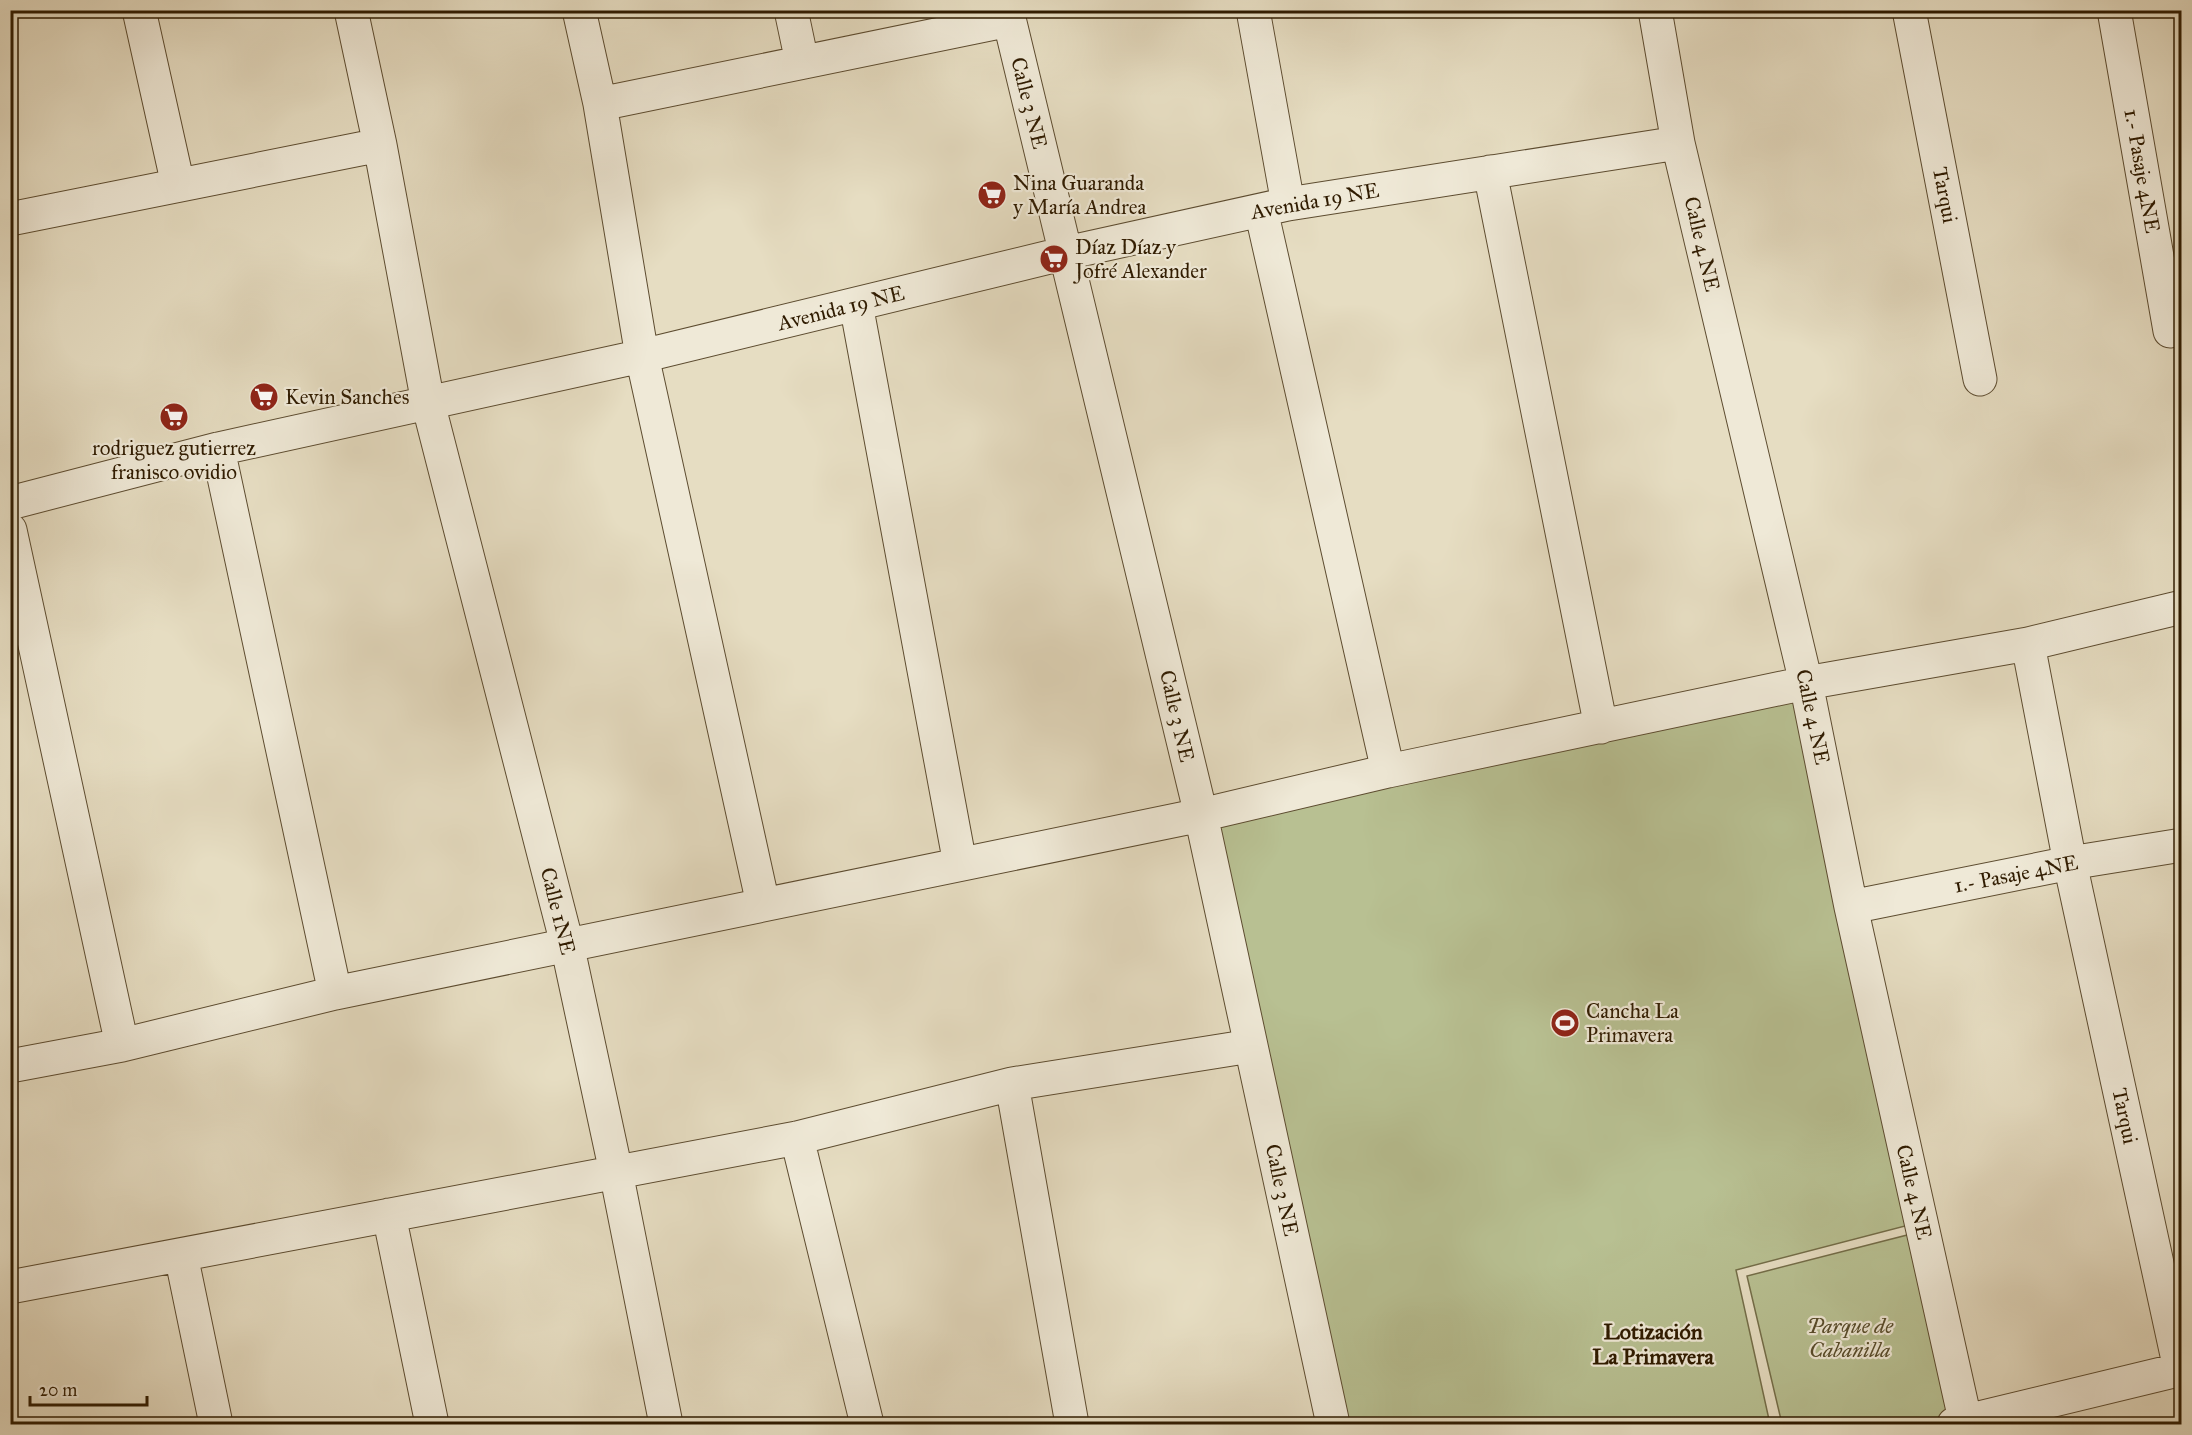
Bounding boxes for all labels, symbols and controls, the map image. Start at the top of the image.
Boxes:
street label: Calle 3 NE [1005,54,1053,152]
street label: 1.- Pasaje 4NE [2118,107,2166,235]
street label: Tarqui [1927,165,1963,226]
place label: Nina Guaranda y María Andrea [1013,170,1146,220]
street label: Avenida 19 NE [1248,177,1381,225]
supermarket icon: Nina Guaranda y María Andrea [976,179,1008,211]
street label: Calle 4 NE [1678,194,1726,294]
place label: Díaz Díaz y Jofré Alexander [1073,234,1207,284]
supermarket icon: Díaz Díaz y Jofré Alexander [1038,243,1070,275]
street label: Avenida 19 NE [774,280,907,337]
supermarket icon: Kevin Sanches [248,381,280,413]
place label: Kevin Sanches [285,384,409,410]
supermarket icon: rodriguez gutierrez franisco ovidio [158,401,190,433]
place label: rodriguez gutierrez franisco ovidio [92,435,256,485]
street label: Calle 4 NE [1790,667,1836,767]
street label: Calle 3 NE [1154,668,1200,764]
street label: 1.- Pasaje 4NE [1952,849,2080,899]
street label: Calle 1NE [535,865,581,957]
place label: Cancha La Primavera [1586,998,1679,1048]
sports icon: Cancha La Primavera [1549,1007,1581,1039]
street label: Tarqui [2106,1086,2144,1147]
street label: Calle 3 NE [1260,1142,1304,1238]
street label: Calle 4 NE [1890,1142,1938,1242]
park label: Parque de Cabanilla [1807,1313,1894,1363]
district label: Lotización La Primavera [1592,1318,1715,1370]
scale bar [30,1369,147,1407]
text: 20 m [39,1379,77,1401]

